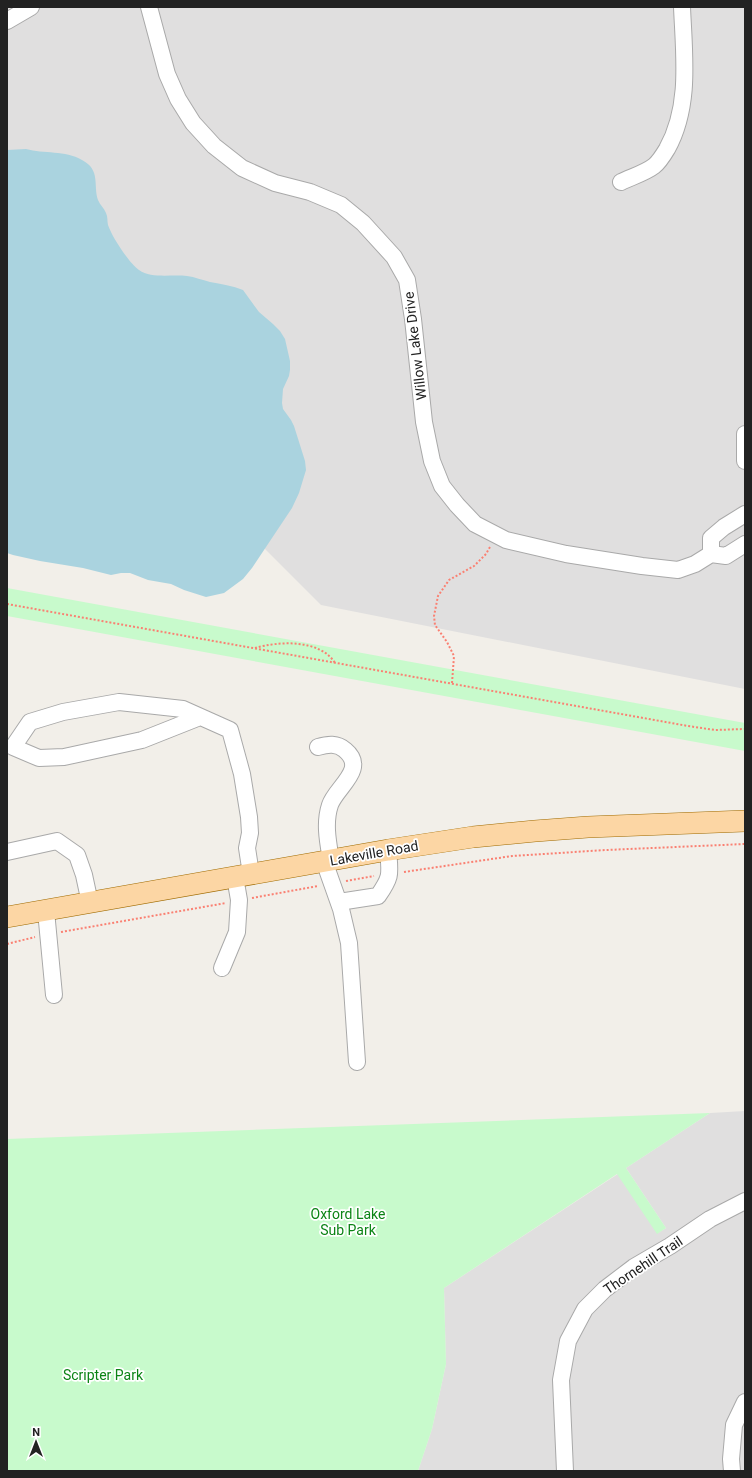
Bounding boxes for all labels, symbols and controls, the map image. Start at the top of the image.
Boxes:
street label: Willow Lake Drive [400,291,430,401]
street label: Lakeville Road [329,837,419,869]
park label: Oxford Lake Sub Park [311,1206,385,1238]
street label: Thornehill Trail [600,1233,686,1297]
park label: Scripter Park [63,1367,144,1383]
north arrow [16,1422,56,1462]
text: N [32,1426,40,1439]

